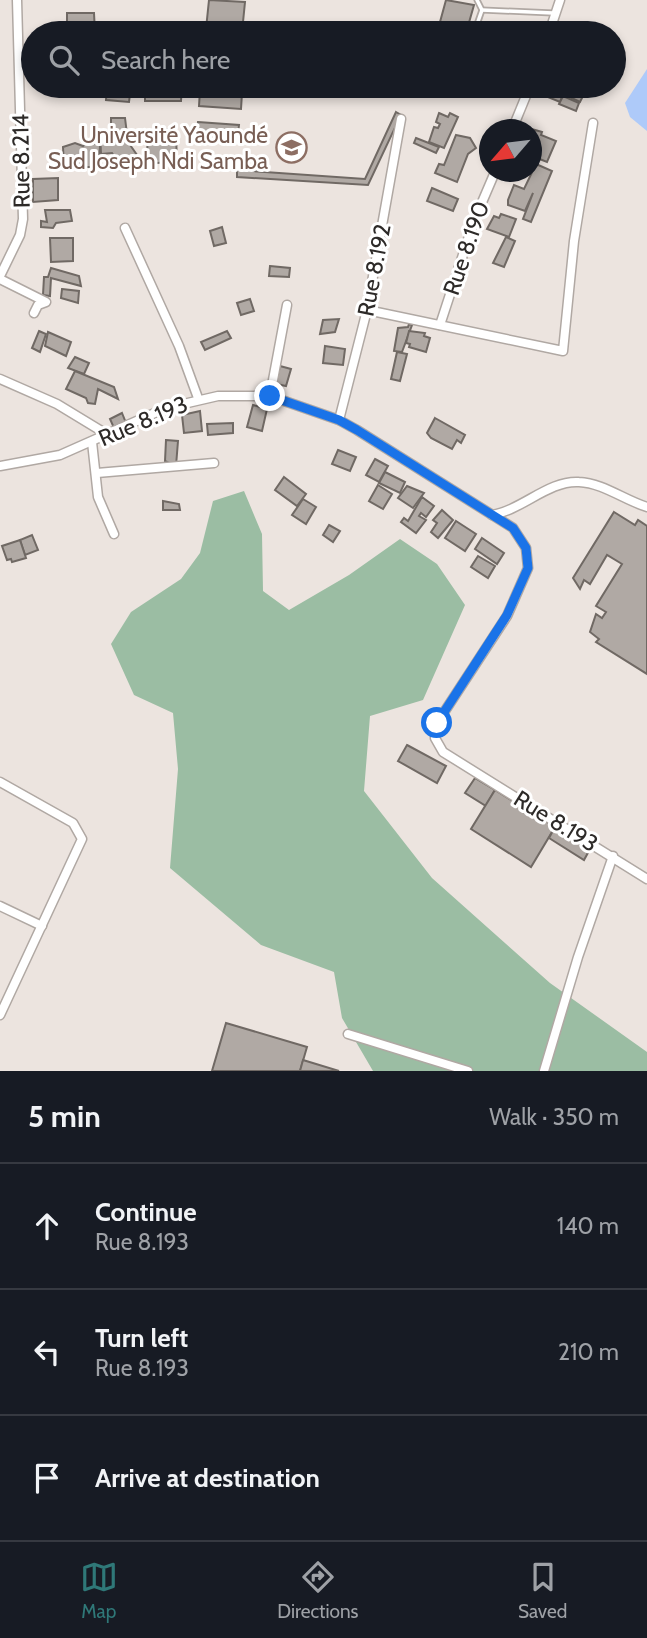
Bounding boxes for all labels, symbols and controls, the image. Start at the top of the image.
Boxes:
search box [21,21,626,98]
icon: search [45,41,83,79]
text: Search here [101,44,230,76]
street label: Rue 8.214 [6,114,36,208]
north arrow [479,119,542,182]
place label: Université Yaoundé Sud Joseph Ndi Samba [48,121,268,175]
school or university icon: Université Yaoundé Sud Joseph Ndi Samba [274,131,308,165]
street label: Rue 8.190 [437,197,495,299]
street label: Rue 8.192 [351,221,397,319]
route end [254,380,285,411]
street label: Rue 8.193 [94,390,192,452]
route start [421,707,452,738]
street label: Rue 8.193 [509,784,603,858]
text: 5 min [28,1098,101,1135]
text: Walk · 350 m [489,1103,619,1131]
text: Continue [95,1196,197,1228]
icon: ahead [28,1207,66,1245]
text: 140 m [557,1212,619,1240]
text: Rue 8.193 [95,1228,189,1256]
text: Turn left [95,1322,188,1354]
icon: left [28,1333,66,1371]
text: 210 m [558,1338,619,1366]
text: Rue 8.193 [95,1354,189,1382]
icon: arrive [28,1459,66,1497]
text: Arrive at destination [95,1462,320,1494]
tab: Map [80,1558,118,1623]
tab: Directions [277,1558,358,1623]
tab: Saved [518,1558,567,1623]

